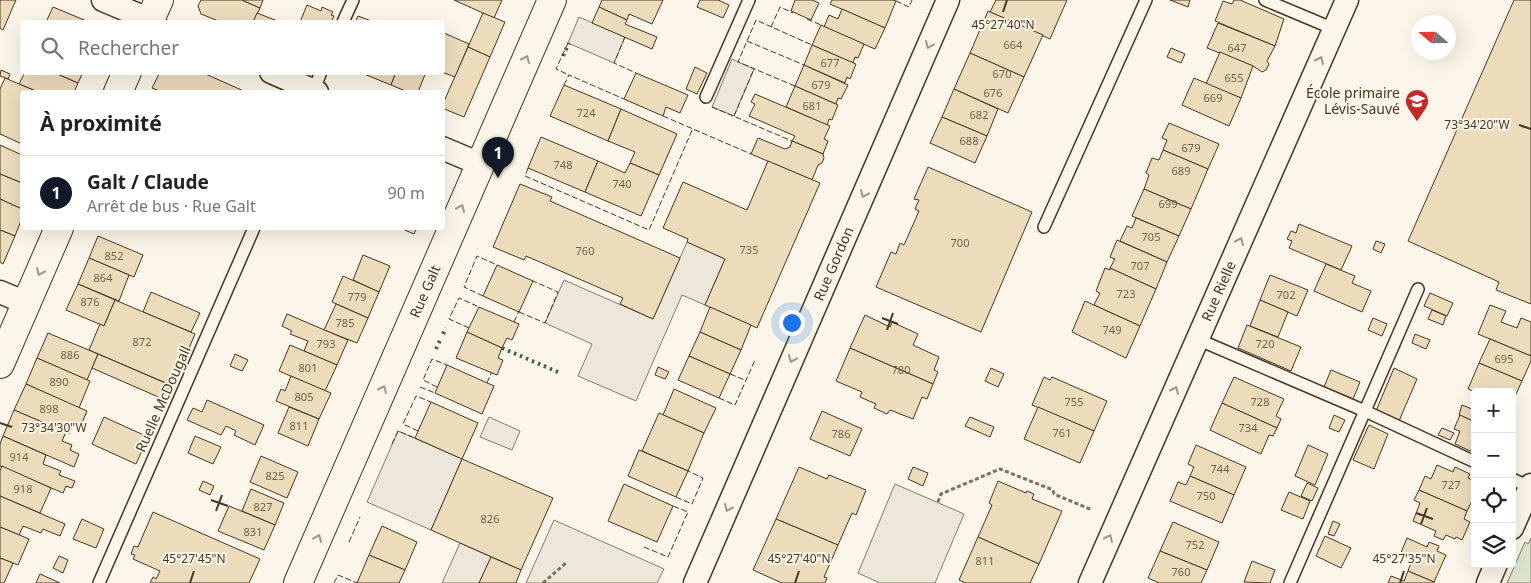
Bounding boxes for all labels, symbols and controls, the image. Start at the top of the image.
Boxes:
north arrow [1411,15,1456,60]
text: 45°27'40"N [971,16,1035,33]
search box [20,20,445,75]
icon: search [38,34,66,62]
text: Rechercher [78,35,179,61]
house number: 664 [1004,37,1023,52]
one-way arrow [924,40,935,49]
house number: 647 [1228,40,1246,55]
one-way arrow [519,55,530,64]
house number: 677 [821,55,839,70]
one-way arrow [1314,56,1324,65]
house number: 670 [993,66,1011,81]
house number: 655 [1225,70,1243,85]
house number: 679 [812,77,830,92]
place label: École primaire Lévis-Sauvé [1306,83,1400,118]
house number: 676 [984,85,1002,100]
school or university icon: École primaire Lévis-Sauvé [1404,88,1430,122]
house number: 669 [1204,90,1222,105]
house number: 681 [803,98,821,113]
house number: 724 [577,105,596,120]
house number: 682 [970,107,988,122]
text: À proximité [40,109,162,137]
text: 73°34'20"W [1444,116,1510,133]
house number: 688 [960,133,978,148]
pin: 1 [482,137,514,178]
house number: 679 [1182,140,1200,155]
house number: 748 [554,157,572,172]
house number: 689 [1172,163,1190,178]
text: Galt / Claude [87,169,209,195]
house number: 740 [613,176,631,191]
text: 1 [51,182,61,204]
text: 90 m [388,182,425,204]
one-way arrow [860,189,871,198]
text: Arrêt de bus · Rue Galt [87,195,256,217]
house number: 699 [1159,196,1177,211]
one-way arrow [455,204,466,213]
street label: Rue Gordon [809,224,857,304]
house number: 705 [1142,229,1160,244]
house number: 700 [951,235,969,250]
one-way arrow [1234,237,1245,246]
house number: 735 [740,242,758,257]
house number: 760 [576,243,594,258]
house number: 852 [105,248,123,263]
house number: 707 [1131,258,1149,273]
street label: Rue Rielle [1197,258,1240,324]
street label: Rue Galt [405,262,444,321]
one-way arrow [35,267,46,276]
house number: 864 [94,270,113,285]
house number: 723 [1117,286,1135,301]
house number: 702 [1277,287,1295,302]
house number: 779 [348,289,366,304]
house number: 876 [81,294,99,309]
your location [779,310,805,336]
house number: 785 [336,315,354,330]
house number: 749 [1103,322,1121,337]
house number: 872 [133,334,151,349]
house number: 793 [317,336,335,351]
house number: 720 [1256,336,1274,351]
street label: Ruelle McDougall [131,343,195,455]
house number: 886 [61,347,79,362]
house number: 695 [1495,351,1513,366]
one-way arrow [788,354,799,363]
house number: 801 [299,360,317,375]
house number: 780 [892,362,910,377]
house number: 890 [50,374,68,389]
one-way arrow [376,385,387,394]
one-way arrow [1169,386,1180,395]
map controls [1471,388,1516,568]
button: + [1471,388,1516,433]
house number: 805 [295,389,313,404]
house number: 755 [1065,394,1083,409]
house number: 728 [1251,394,1269,409]
house number: 898 [40,401,58,416]
house number: 811 [290,418,308,433]
text: 73°34'30"W [21,419,87,436]
house number: 734 [1239,420,1258,435]
house number: 761 [1053,425,1071,440]
house number: 786 [832,426,850,441]
button: − [1471,433,1516,478]
house number: 914 [10,449,29,464]
house number: 744 [1211,461,1230,476]
house number: 825 [266,468,284,483]
house number: 727 [1442,477,1460,492]
button: locate [1471,478,1516,523]
house number: 918 [14,481,32,496]
house number: 750 [1197,488,1215,503]
house number: 827 [254,499,272,514]
one-way arrow [723,503,734,512]
house number: 826 [481,511,499,526]
button: layers [1471,523,1516,568]
house number: 831 [244,524,262,539]
one-way arrow [311,534,322,543]
one-way arrow [1103,534,1114,543]
house number: 752 [1186,537,1204,552]
text: 45°27'45"N [162,550,226,567]
text: 45°27'40"N [767,550,831,567]
text: 45°27'35"N [1372,550,1436,567]
house number: 811 [976,553,994,568]
house number: 760 [1172,564,1190,579]

